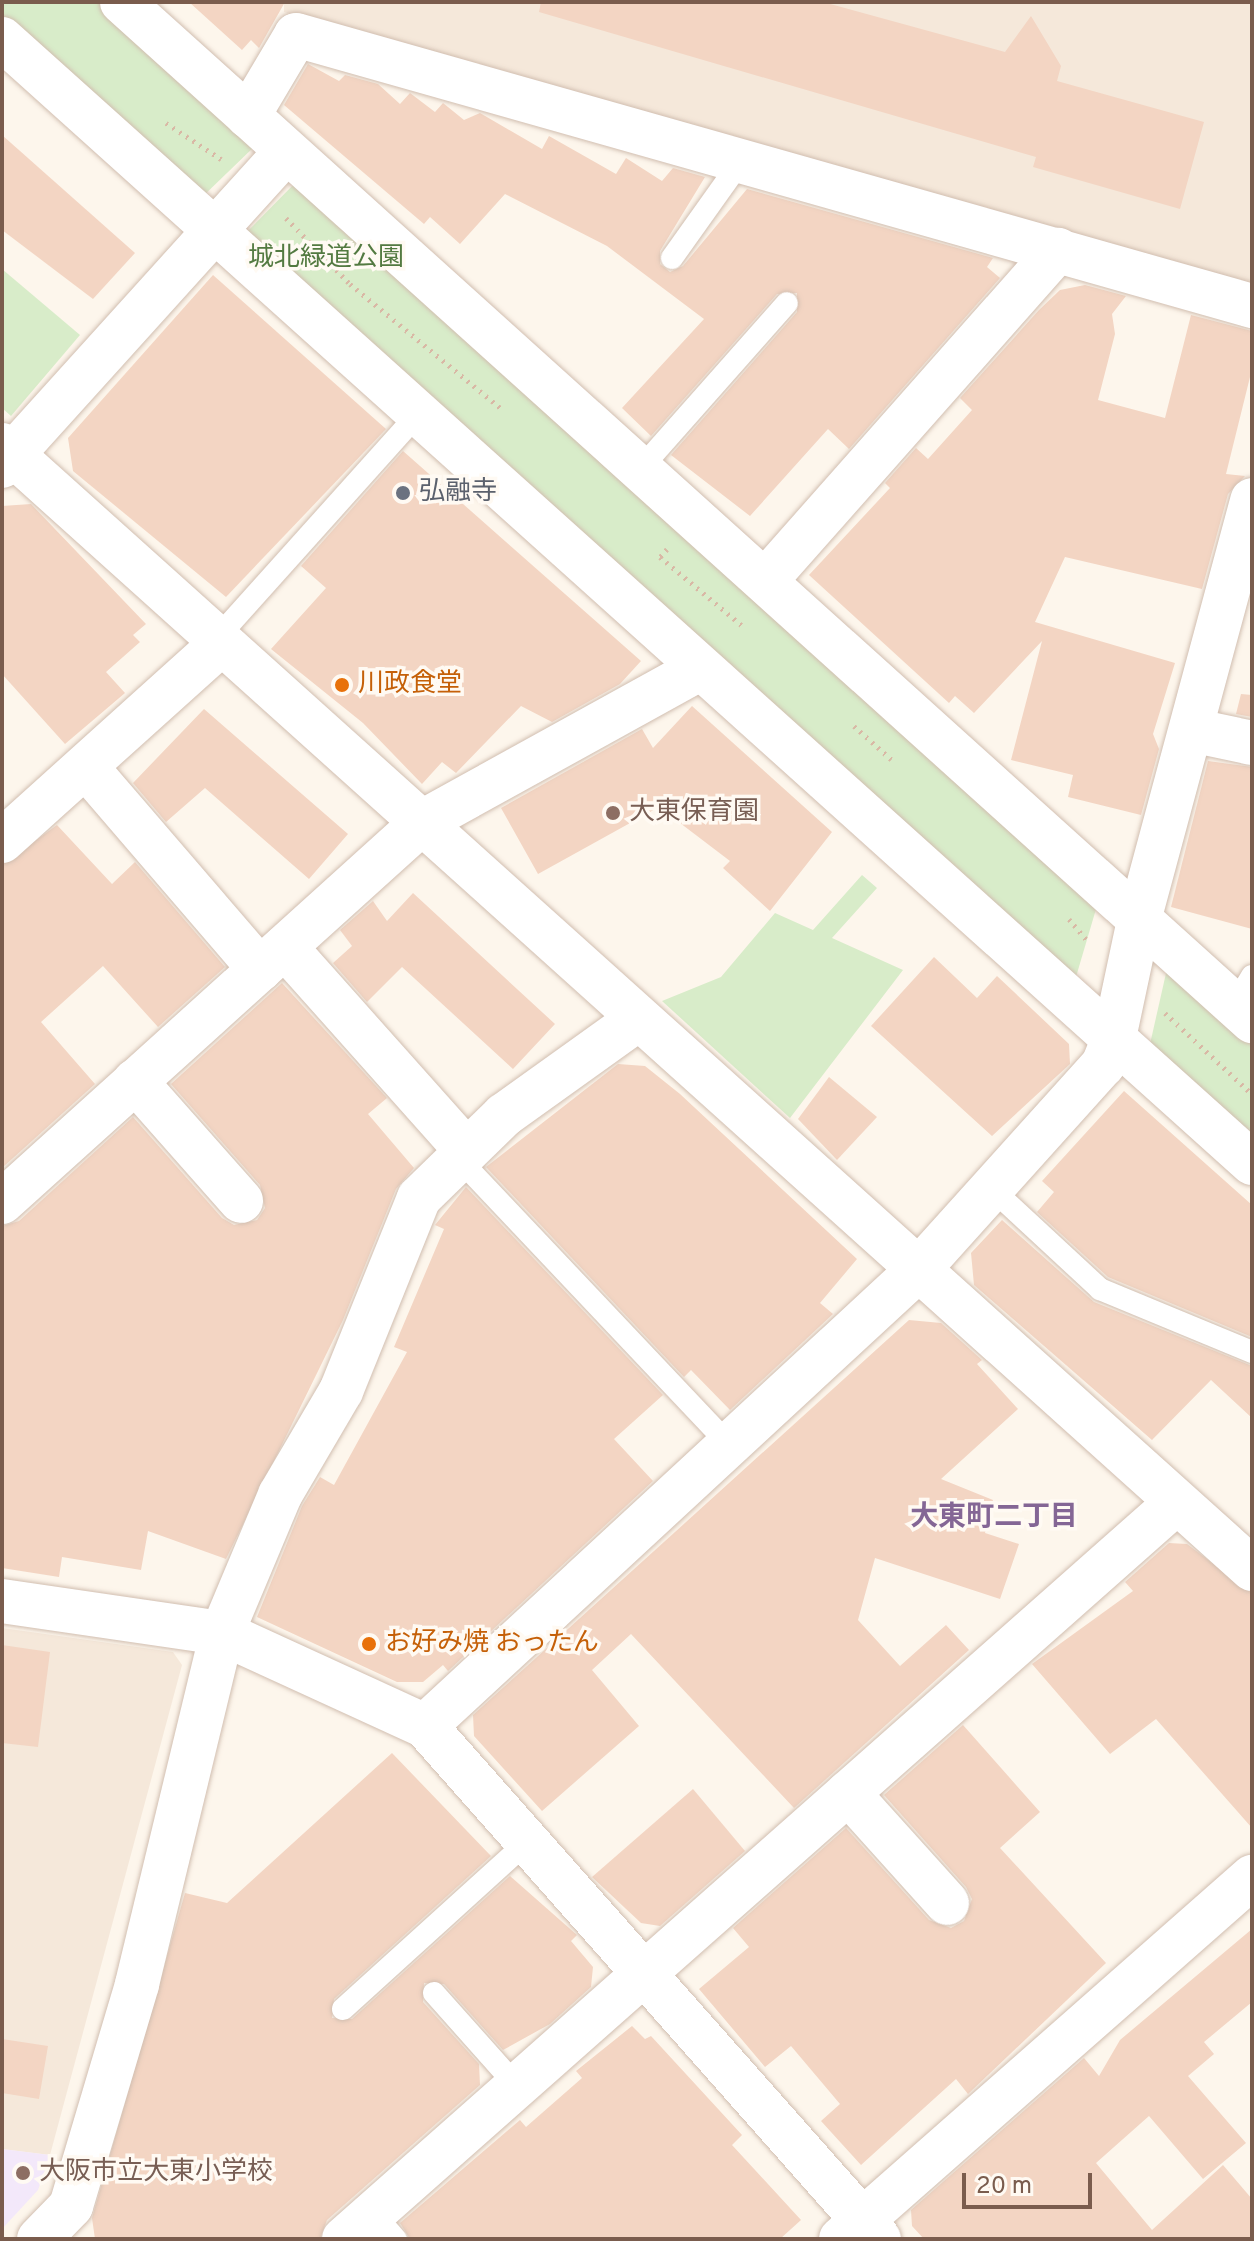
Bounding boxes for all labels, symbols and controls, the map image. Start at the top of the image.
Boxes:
park label: 城北緑道公園 [248,243,404,275]
place label: 弘融寺 [419,477,497,509]
marker: 弘融寺 [394,484,412,502]
place label: 川政食堂 [358,669,462,701]
marker: 川政食堂 [333,676,351,694]
place label: 大東保育園 [629,797,759,829]
marker: 大東保育園 [604,804,622,822]
district label: 大東町二丁目 [910,1501,1078,1535]
place label: お好み焼 おったん [385,1628,599,1660]
marker: お好み焼 おったん [360,1635,378,1653]
place label: 大阪市立大東小学校 [39,2157,273,2189]
scale bar [966,2157,1096,2207]
marker: 大阪市立大東小学校 [14,2164,32,2182]
text: 20 m [976,2172,1032,2202]

